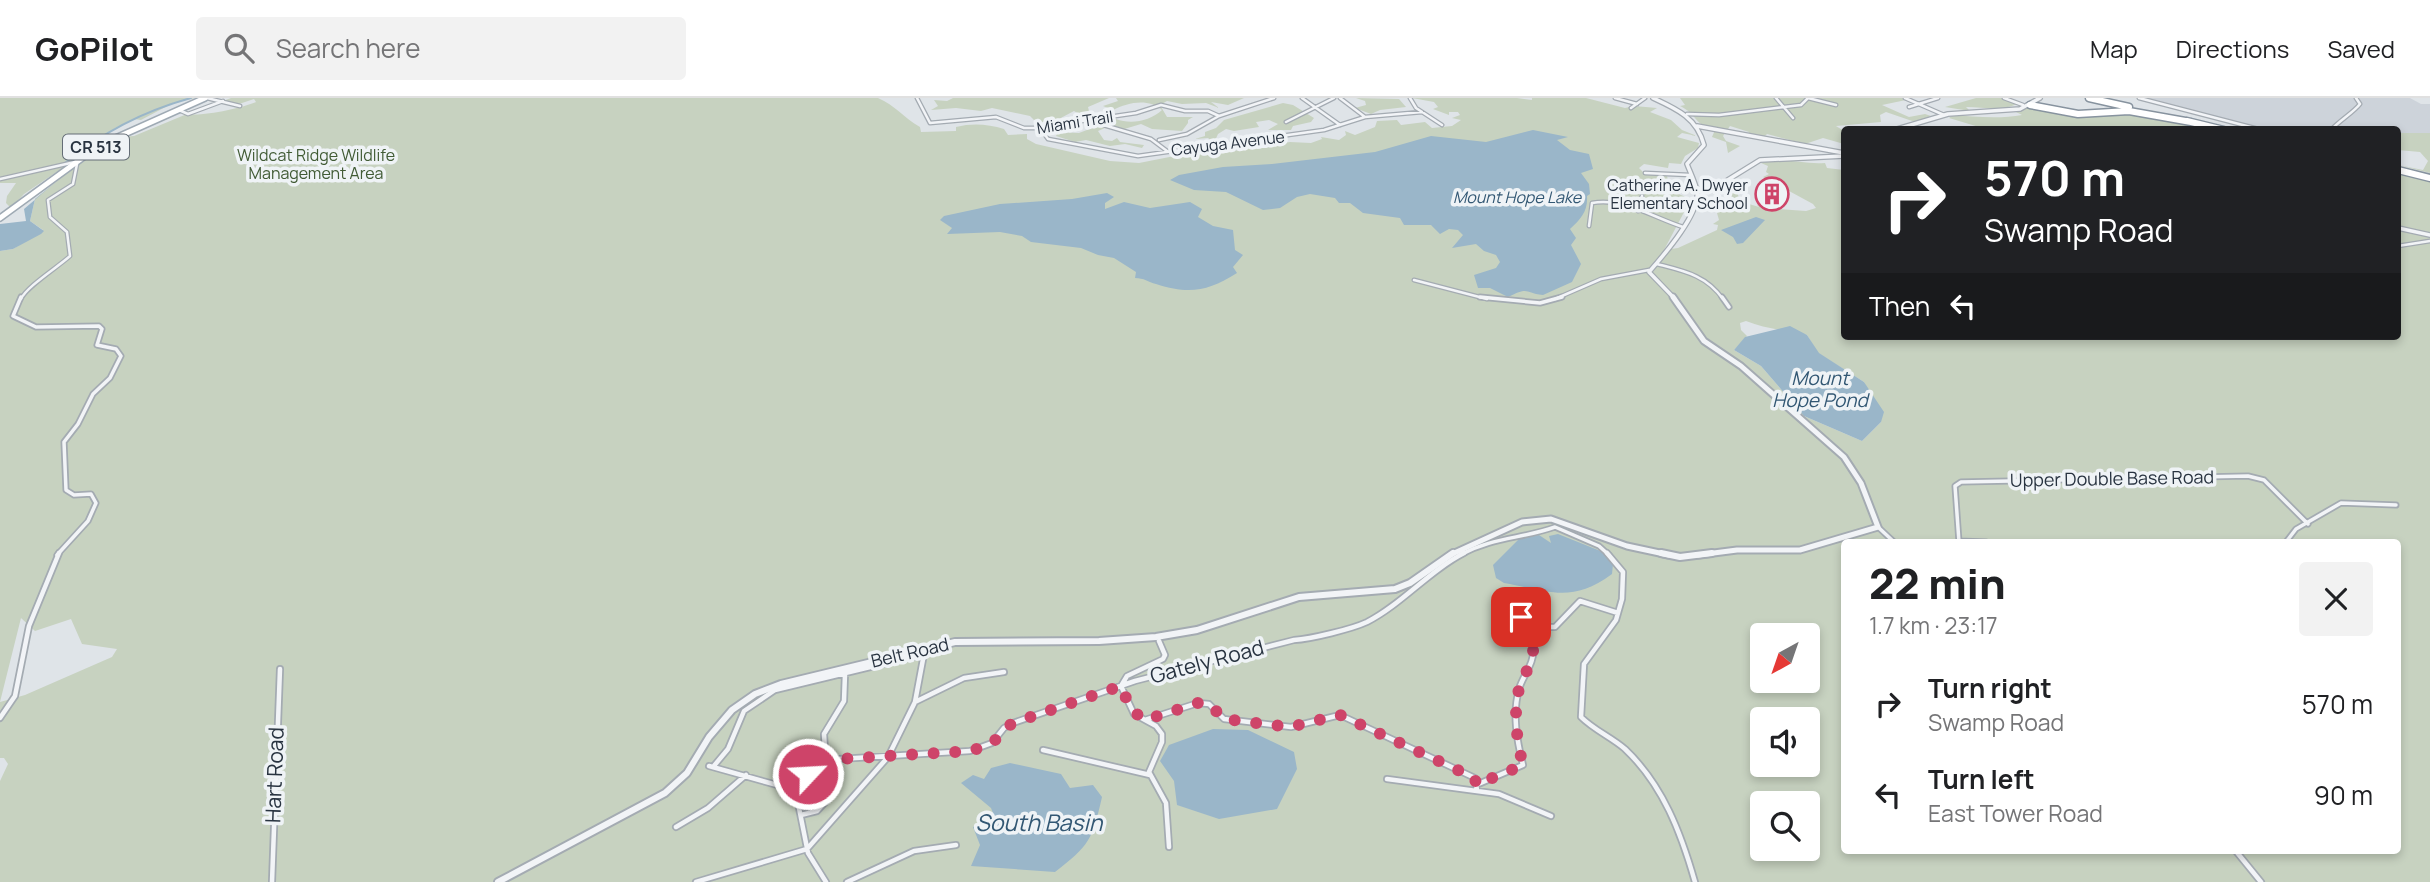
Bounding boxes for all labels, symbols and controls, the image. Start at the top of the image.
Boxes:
search box [196,17,686,80]
text: GoPilot [35,26,154,71]
icon: search [220,29,258,67]
text: Search here [276,30,420,66]
text: Map [2090,32,2138,65]
text: Directions [2176,32,2289,65]
text: Saved [2327,32,2395,65]
street label: Miami Trail [1035,105,1115,139]
street label: Cayuga Avenue [1170,125,1286,161]
road number: CR 513 [63,134,129,159]
park label: Wildcat Ridge Wildlife Management Area [237,144,395,184]
text: 570 m [1984,144,2125,211]
icon: right [1869,154,1960,245]
place label: Catherine A. Dwyer Elementary School [1607,174,1748,214]
building icon: Catherine A. Dwyer Elementary School [1753,175,1791,213]
water label: Mount Hope Lake [1453,186,1583,208]
text: Swamp Road [1984,208,2173,252]
icon: left [1944,287,1982,325]
text: Then [1869,288,1930,324]
water label: Mount Hope Pond [1772,365,1871,413]
street label: Upper Double Base Road [2010,464,2214,492]
text: 22 min [1869,554,2006,612]
button: close [2299,562,2373,636]
pin [1491,587,1551,647]
icon: arrive [1502,598,1540,636]
text: 1.7 km · 23:17 [1869,609,1998,641]
north arrow [1750,623,1820,693]
map controls [1750,623,1820,861]
street label: Belt Road [868,631,951,673]
street label: Gately Road [1147,632,1267,690]
text: Turn right [1928,670,2052,706]
icon: right [1869,685,1907,723]
text: 570 m [2302,686,2373,722]
text: Swamp Road [1928,706,2064,738]
button: sound [1750,707,1820,777]
street label: Hart Road [258,727,290,823]
position arrow [771,737,845,811]
text: Turn left [1928,761,2035,797]
icon: left [1869,776,1907,814]
text: 90 m [2314,777,2373,813]
button: search [1750,791,1820,861]
text: East Tower Road [1928,797,2103,829]
water label: South Basin [976,806,1104,838]

